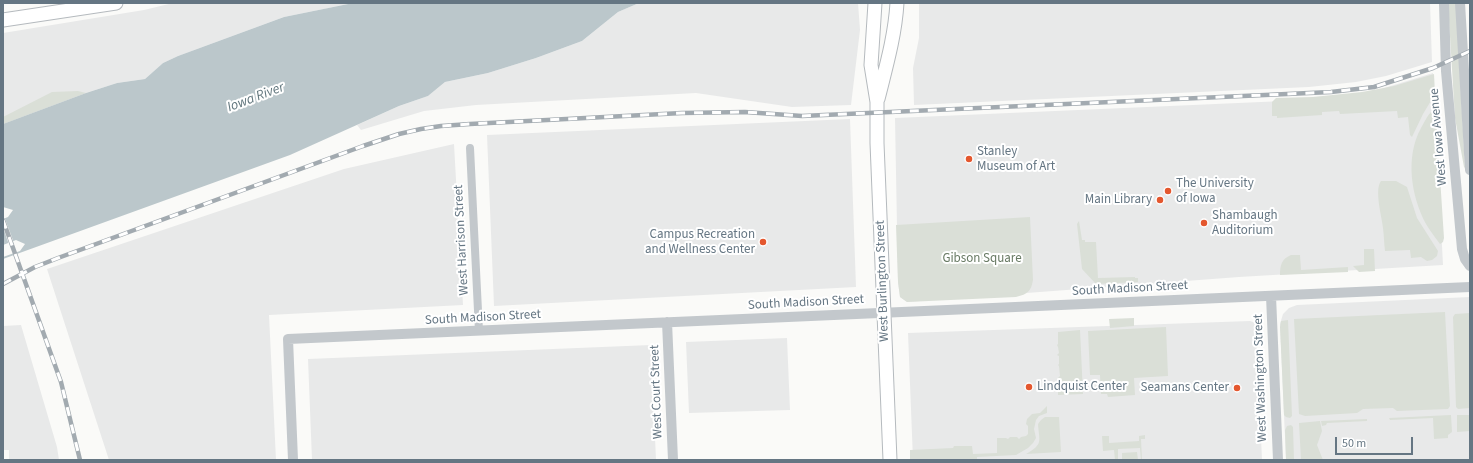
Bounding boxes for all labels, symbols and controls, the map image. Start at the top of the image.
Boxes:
water label: Iowa River [225,79,287,117]
street label: West Iowa Avenue [1427,88,1451,186]
place label: Stanley Museum of Art [977,144,1055,175]
marker: Stanley Museum of Art [964,154,974,164]
place label: The University of Iowa [1176,176,1254,207]
street label: West Harrison Street [451,184,473,296]
marker: The University of Iowa [1163,186,1173,196]
place label: Main Library [1085,192,1152,208]
marker: Main Library [1155,195,1165,205]
place label: Shambaugh Auditorium [1212,208,1278,239]
marker: Shambaugh Auditorium [1199,218,1209,228]
street label: West Burlington Street [873,220,893,342]
place label: Campus Recreation and Wellness Center [645,227,755,258]
marker: Campus Recreation and Wellness Center [758,237,768,247]
park label: Gibson Square [942,251,1022,267]
street label: South Madison Street [1072,278,1188,300]
street label: South Madison Street [748,292,864,314]
street label: South Madison Street [425,307,541,329]
street label: West Washington Street [1251,314,1271,442]
street label: West Court Street [648,345,666,439]
place label: Lindquist Center [1037,379,1127,395]
place label: Seamans Center [1141,380,1229,396]
marker: Lindquist Center [1024,382,1034,392]
marker: Seamans Center [1232,383,1242,393]
scale bar [1337,429,1415,455]
text: 50 m [1342,435,1366,452]

